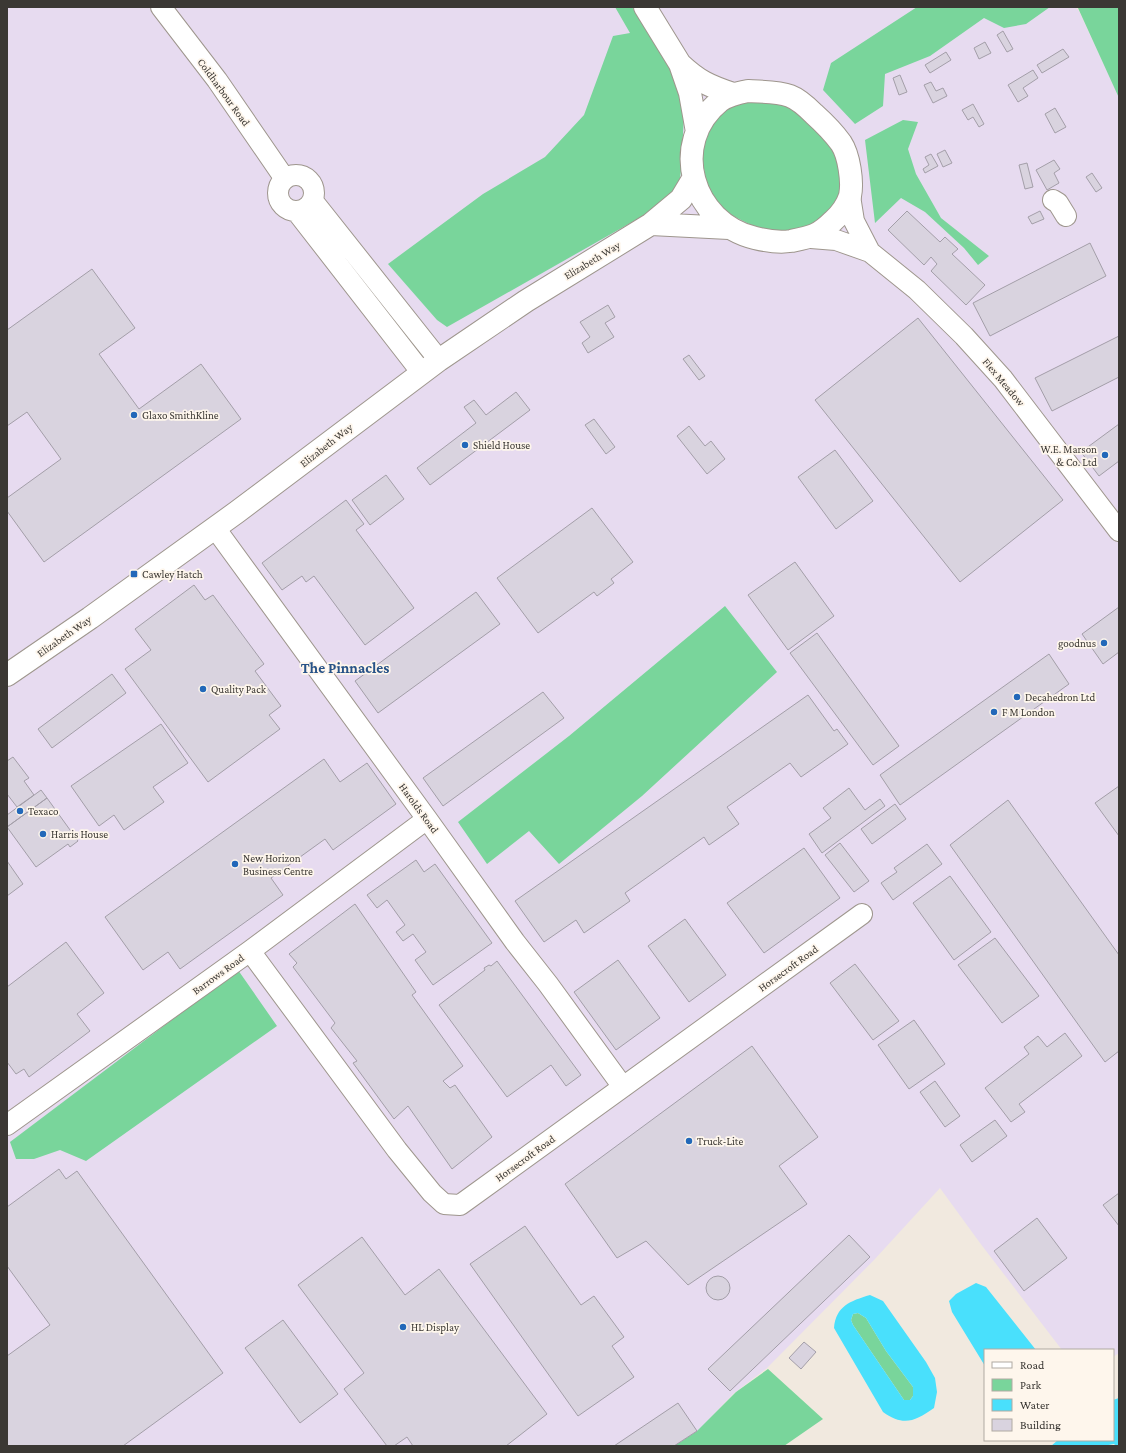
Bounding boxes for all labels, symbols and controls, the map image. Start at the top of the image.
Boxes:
street label: Coldharbour Road [195,56,253,128]
street label: Elizabeth Way [562,238,624,282]
street label: Flex Meadow [981,356,1028,409]
place label: Glaxo SmithKline [142,409,219,421]
marker: Glaxo SmithKline [129,410,139,420]
street label: Elizabeth Way [297,420,356,470]
place label: Shield House [473,439,530,451]
marker: Shield House [460,440,470,450]
place label: W.E. Marson & Co. Ltd [1040,443,1097,468]
marker: W.E. Marson & Co. Ltd [1100,450,1110,460]
place label: Cawley Hatch [142,568,203,581]
marker: Cawley Hatch [129,569,139,579]
street label: Elizabeth Way [35,612,95,660]
place label: goodnus [1058,637,1096,650]
marker: goodnus [1099,638,1109,648]
district label: The Pinnacles [301,660,389,676]
place label: Quality Pack [211,683,267,696]
marker: Quality Pack [198,684,208,694]
place label: Decahedron Ltd [1025,691,1095,703]
marker: Decahedron Ltd [1012,692,1022,702]
place label: F M London [1002,706,1055,718]
marker: F M London [989,707,999,717]
street label: Harolds Road [397,781,441,835]
place label: Texaco [28,805,59,817]
marker: Texaco [15,806,25,816]
place label: Harris House [51,828,108,840]
marker: Harris House [38,829,48,839]
place label: New Horizon Business Centre [243,852,313,877]
marker: New Horizon Business Centre [230,859,240,869]
street label: Horsecroft Road [756,942,820,994]
street label: Barrows Road [190,951,246,997]
street label: Horsecroft Road [493,1132,557,1184]
place label: Truck-Lite [697,1135,743,1147]
marker: Truck-Lite [684,1136,694,1146]
place label: HL Display [411,1321,460,1334]
marker: HL Display [398,1322,408,1332]
legend [984,1349,1114,1441]
text: Road [1020,1358,1045,1372]
text: Park [1020,1378,1042,1392]
text: Water [1020,1398,1050,1412]
text: Building [1020,1418,1061,1432]

